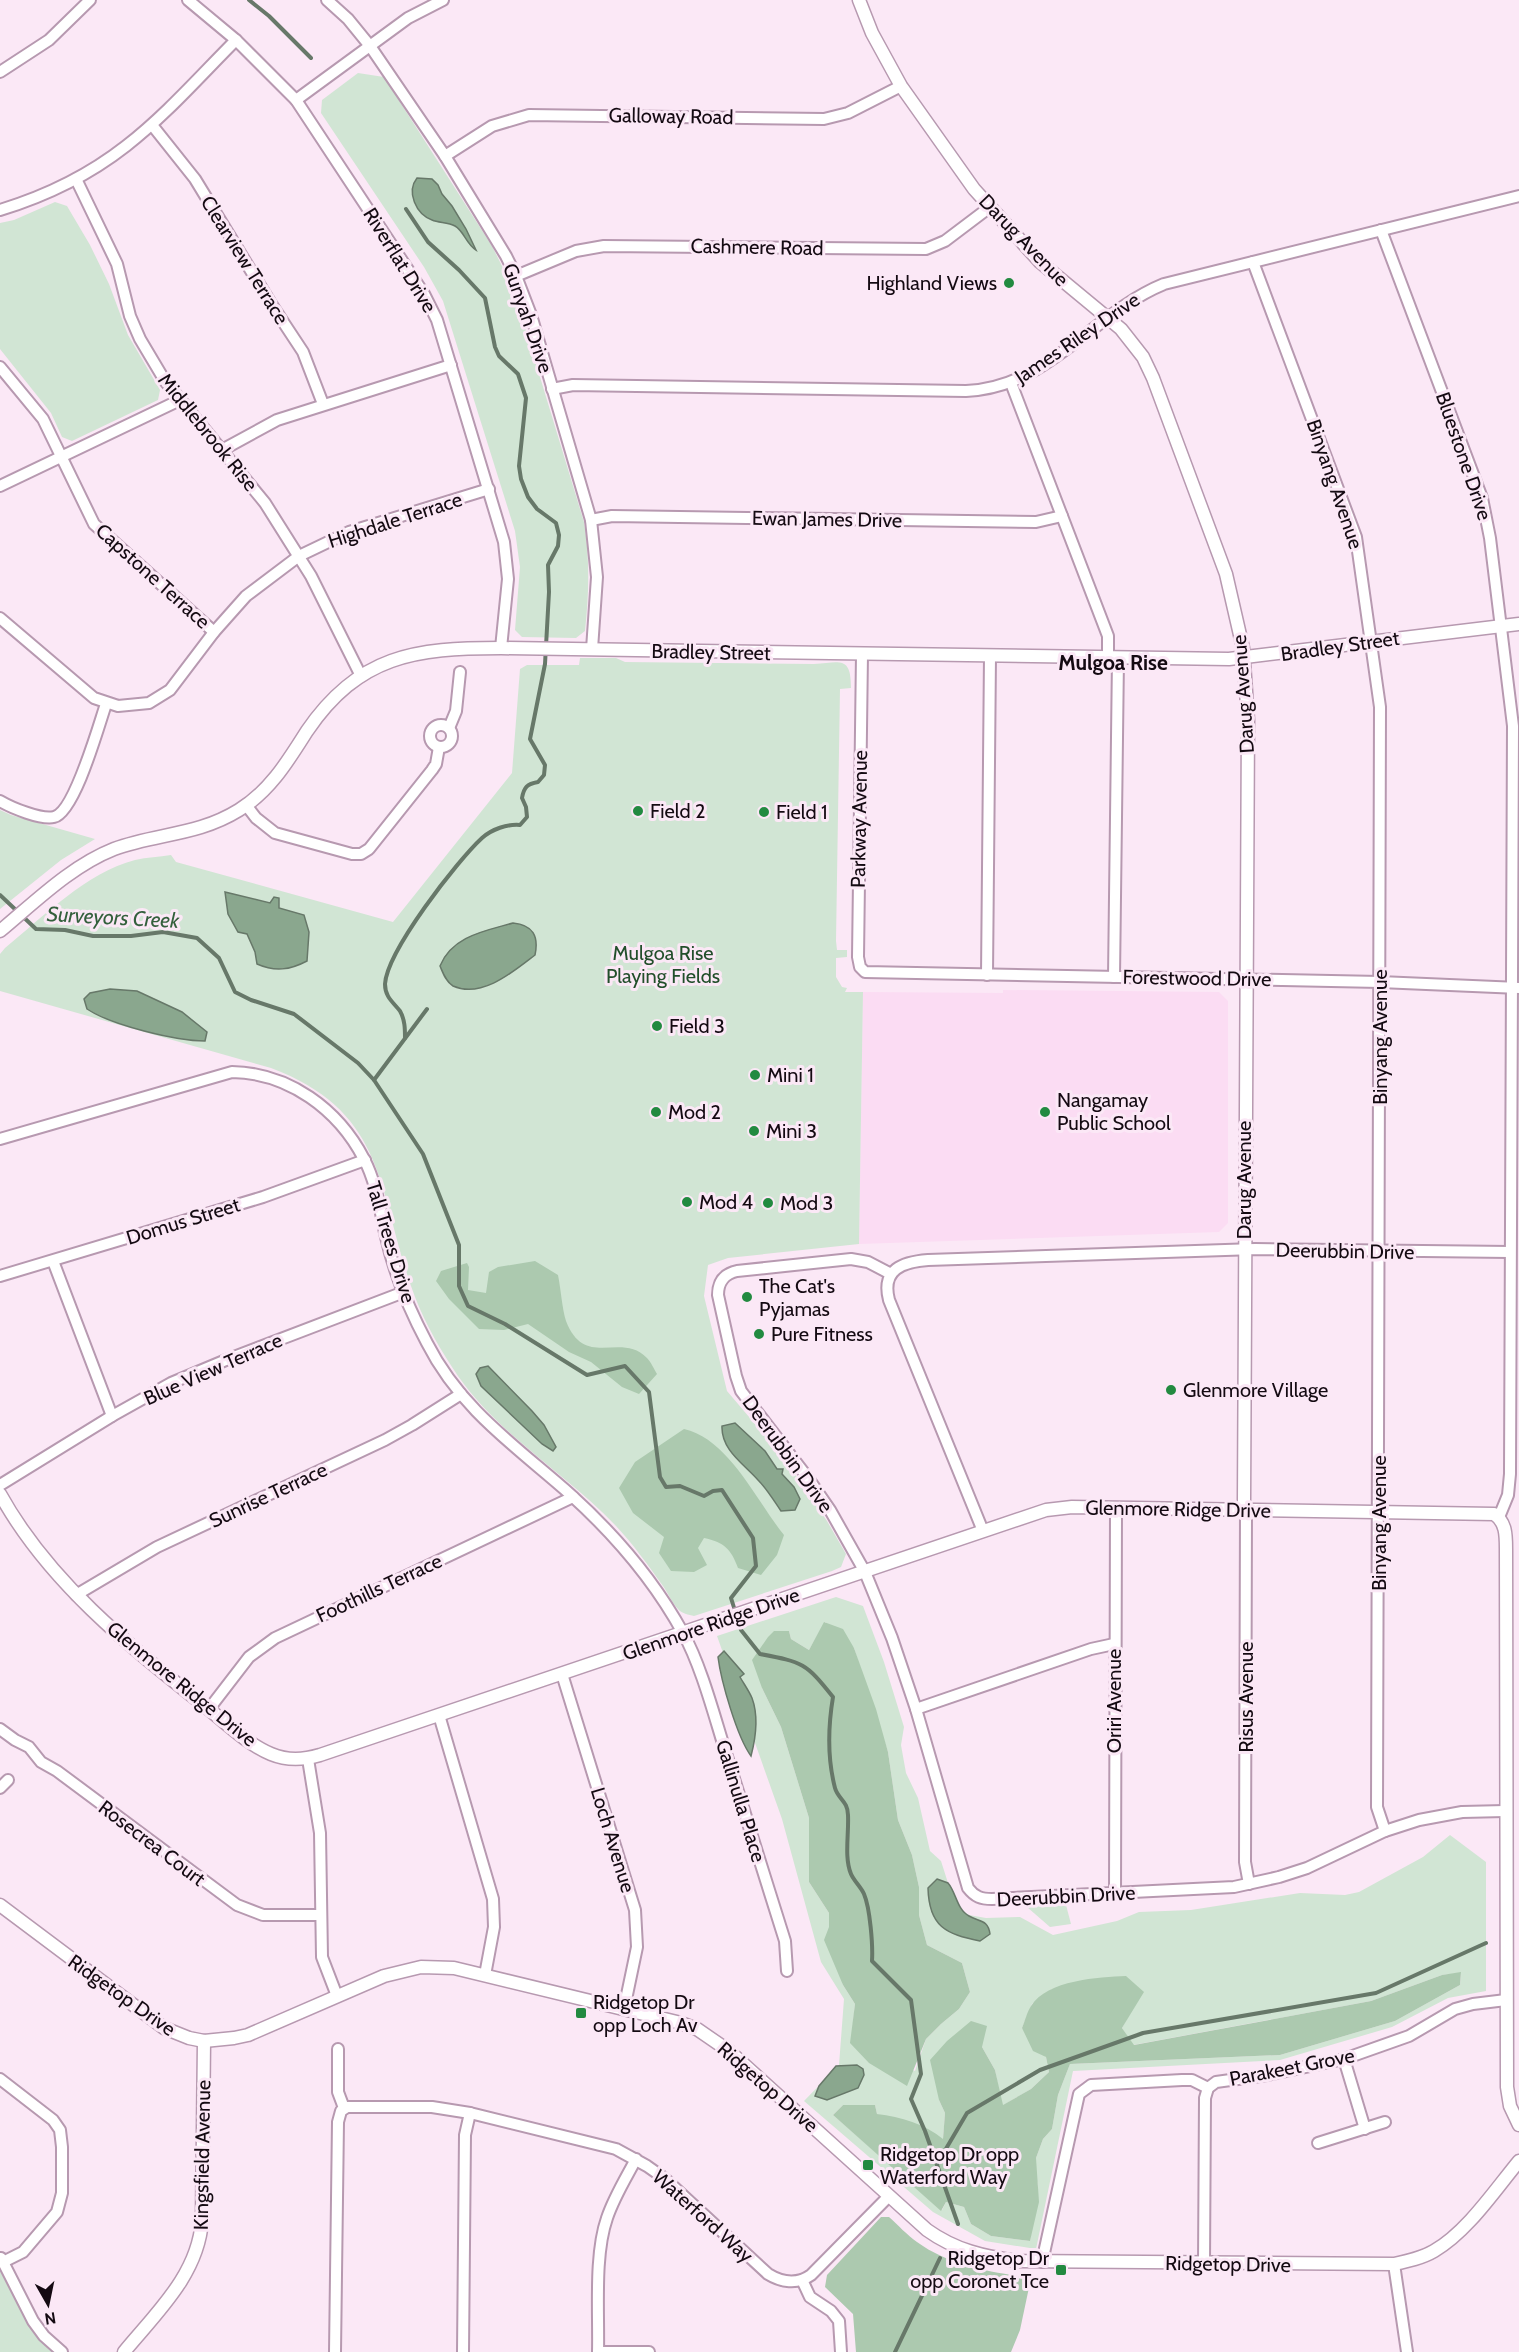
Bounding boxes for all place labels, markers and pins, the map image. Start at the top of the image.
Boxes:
place label: Highland Views [867,271,997,295]
marker: Highland Views [1002,276,1016,290]
place label: Field 2 [650,799,706,823]
place label: Field 1 [776,800,828,824]
marker: Field 2 [631,804,645,818]
marker: Field 1 [757,805,771,819]
place label: Field 3 [669,1014,725,1038]
marker: Field 3 [650,1019,664,1033]
place label: Mini 1 [767,1063,814,1087]
marker: Mini 1 [748,1068,762,1082]
place label: Nangamay Public School [1057,1088,1171,1135]
place label: Mod 2 [668,1100,721,1124]
marker: Mod 2 [649,1105,663,1119]
marker: Nangamay Public School [1038,1105,1052,1119]
place label: Mini 3 [766,1119,817,1143]
marker: Mini 3 [747,1124,761,1138]
place label: Mod 4 [699,1190,754,1214]
place label: Mod 3 [780,1191,833,1215]
marker: Mod 4 [680,1195,694,1209]
marker: Mod 3 [761,1196,775,1210]
place label: The Cat's Pyjamas [759,1274,835,1321]
marker: The Cat's Pyjamas [740,1290,754,1304]
place label: Pure Fitness [771,1322,873,1346]
marker: Pure Fitness [752,1327,766,1341]
place label: Glenmore Village [1183,1378,1328,1402]
marker: Glenmore Village [1164,1383,1178,1397]
place label: Ridgetop Dr opp Loch Av [593,1990,698,2037]
marker: Ridgetop Dr opp Loch Av [574,2006,588,2020]
place label: Ridgetop Dr opp Waterford Way [880,2142,1019,2189]
marker: Ridgetop Dr opp Waterford Way [861,2158,875,2172]
place label: Ridgetop Dr opp Coronet Tce [910,2246,1050,2293]
marker: Ridgetop Dr opp Coronet Tce [1054,2263,1068,2277]

